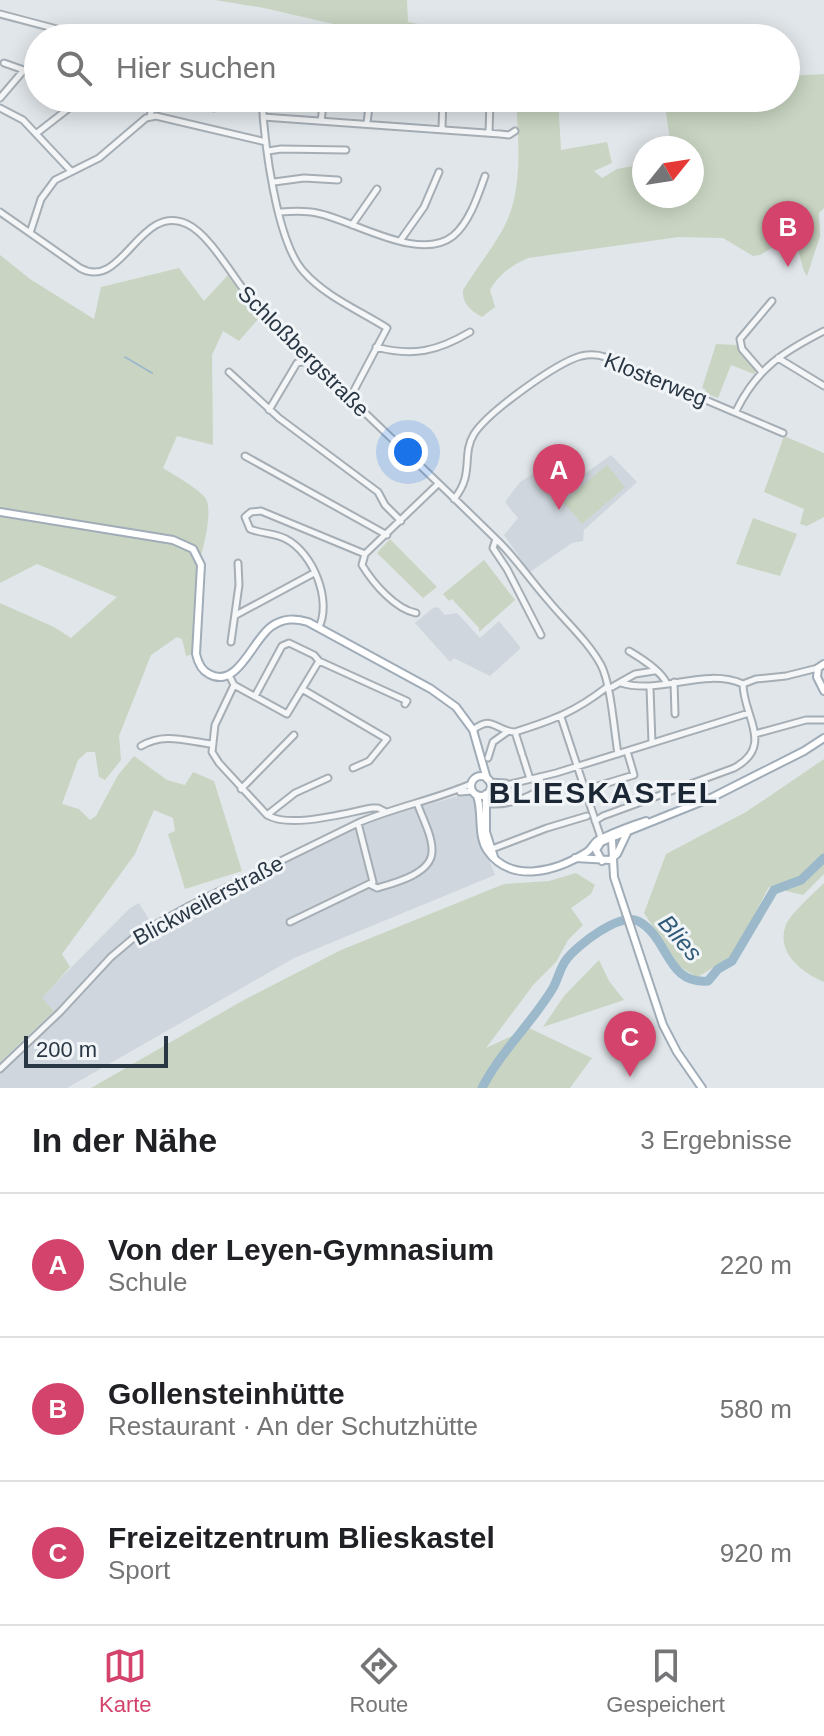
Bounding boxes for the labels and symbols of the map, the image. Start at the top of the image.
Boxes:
north arrow [632,136,704,208]
pin: B [762,201,814,267]
street label: Schloßbergstraße [233,281,374,422]
street label: Klosterweg [601,347,711,411]
your location [388,432,428,472]
pin: A [533,444,585,510]
district label: BLIESKASTEL [489,776,719,809]
street label: Blickweilerstraße [129,850,288,951]
water label: Blies [653,909,708,966]
pin: C [604,1011,656,1077]
scale bar [24,1032,168,1068]

